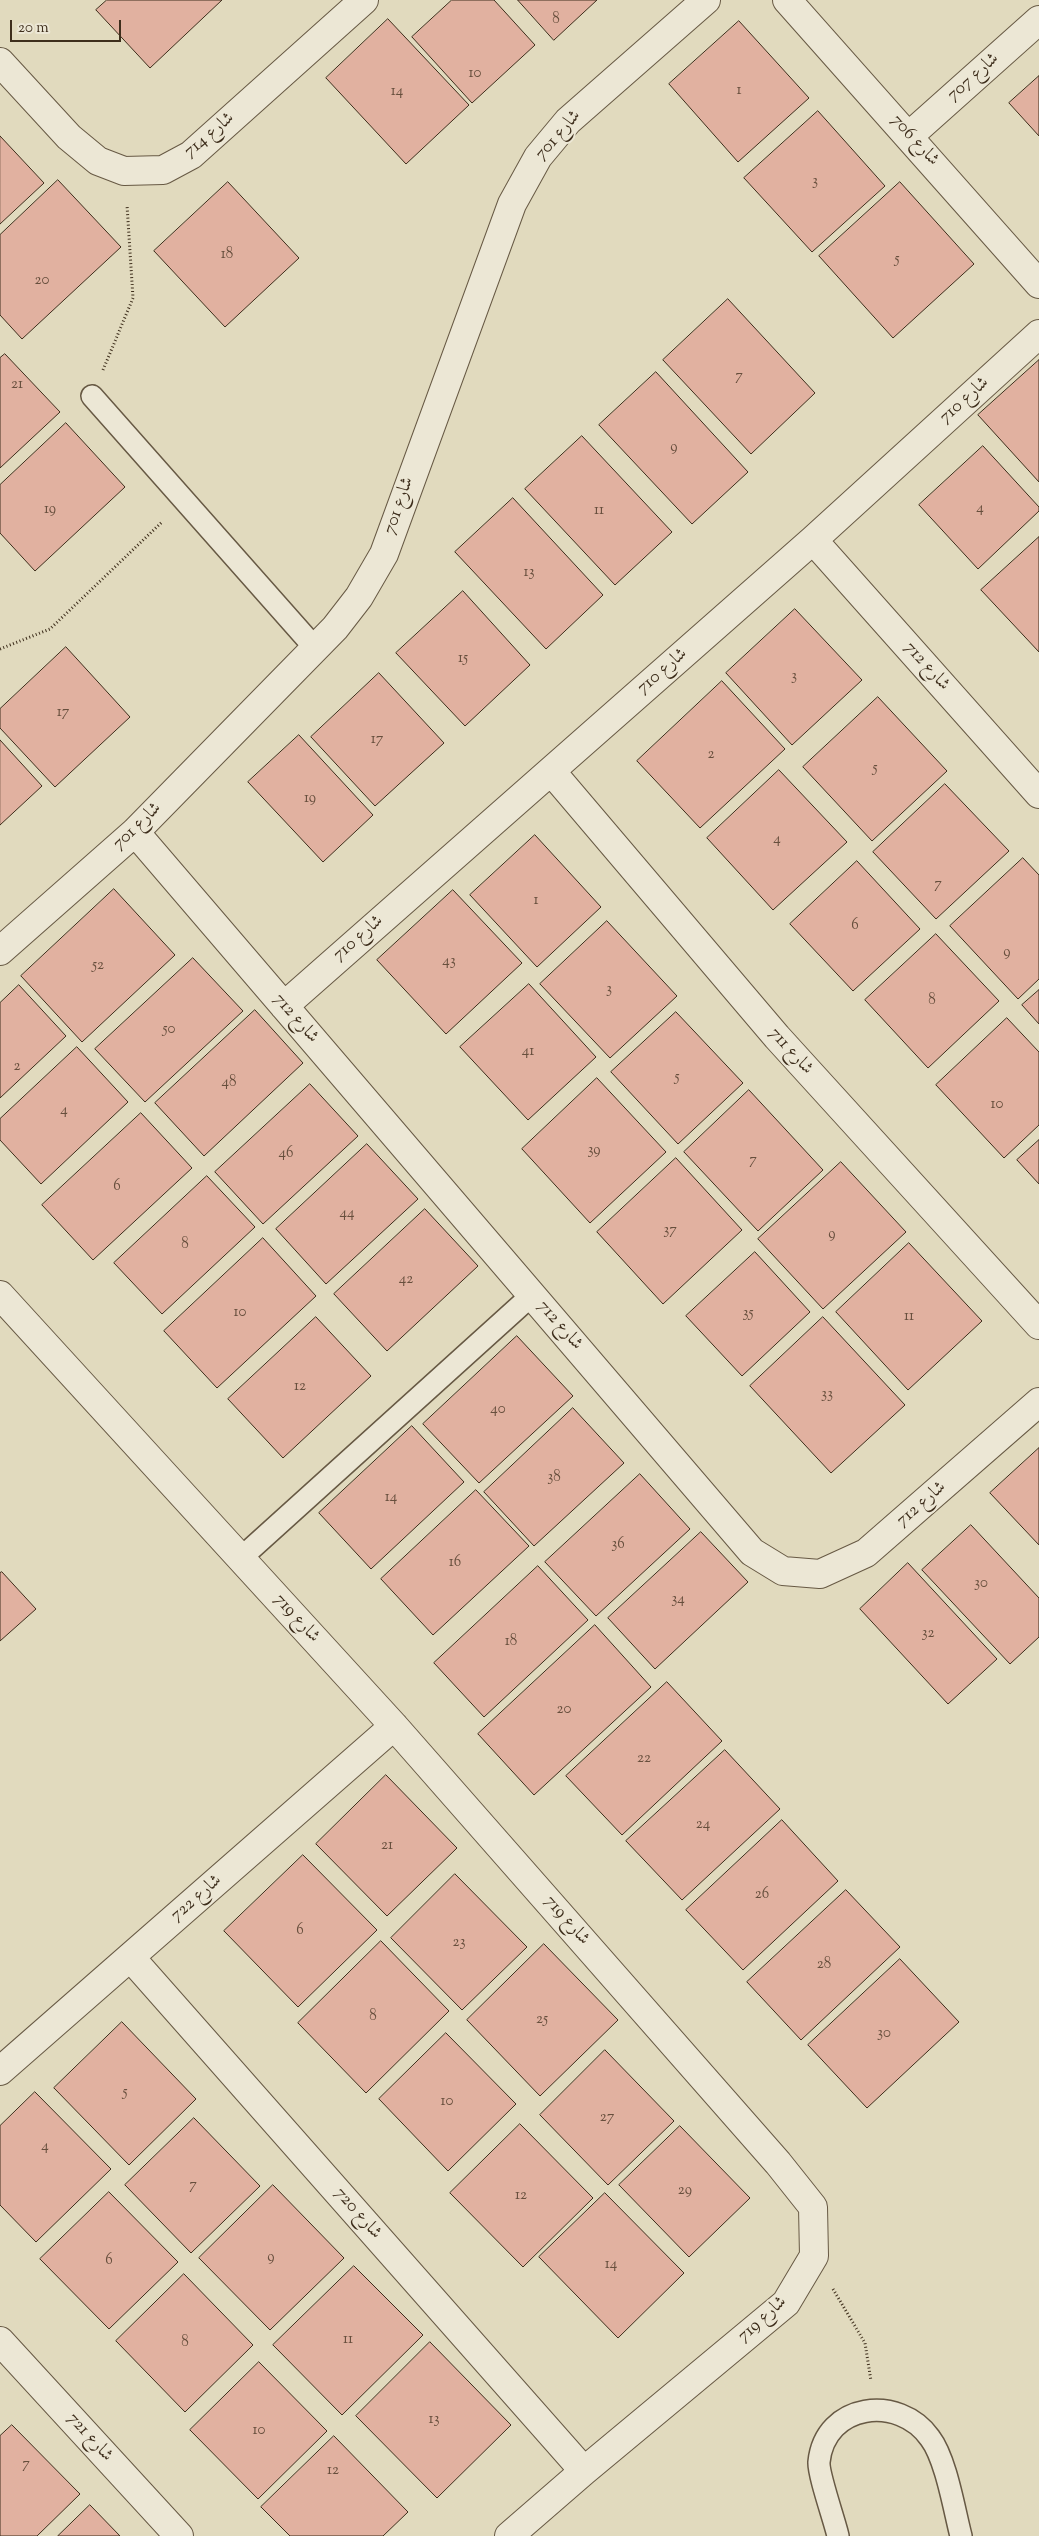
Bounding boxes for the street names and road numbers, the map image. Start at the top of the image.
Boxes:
street label: شارع 707 [944,49,1004,107]
street label: شارع 701 [531,107,587,165]
street label: شارع 714 [180,109,240,163]
street label: شارع 706 [885,111,943,171]
street label: شارع 710 [936,373,994,429]
street label: شارع 701 [380,474,420,538]
street label: شارع 712 [898,638,954,696]
street label: شارع 710 [633,644,693,700]
street label: شارع 701 [109,799,167,855]
street label: شارع 710 [329,911,389,967]
street label: شارع 712 [268,990,322,1048]
street label: شارع 711 [763,1024,817,1080]
street label: شارع 712 [532,1297,586,1355]
street label: شارع 712 [893,1478,951,1532]
street label: شارع 719 [268,1590,324,1648]
street label: شارع 722 [167,1871,227,1927]
street label: شارع 719 [539,1892,593,1950]
street label: شارع 720 [329,2184,385,2244]
street label: شارع 719 [734,2292,792,2348]
street label: شارع 721 [61,2409,117,2467]

